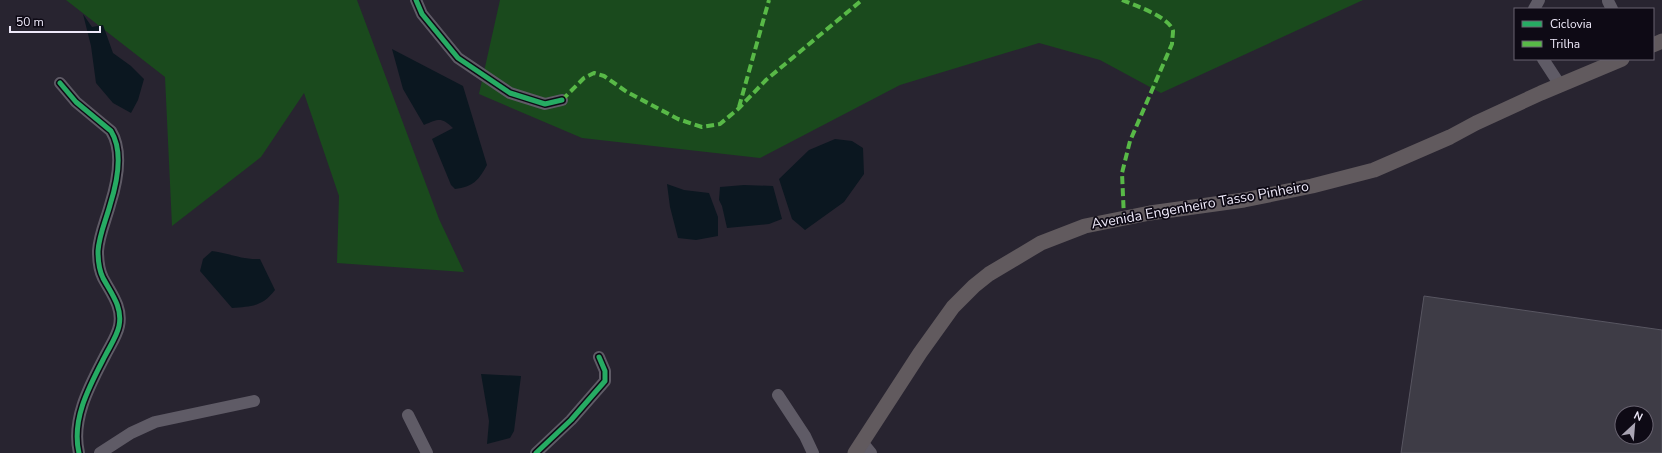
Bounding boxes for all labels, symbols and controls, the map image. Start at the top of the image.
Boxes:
scale bar [10,8,100,34]
legend [1514,8,1654,60]
text: 50 m [16,14,44,30]
text: Ciclovia [1550,16,1592,32]
text: Trilha [1550,36,1580,52]
street label: Avenida Engenheiro Tasso Pinheiro [1090,176,1310,234]
north arrow [1614,405,1654,445]
text: N [1631,408,1645,425]

